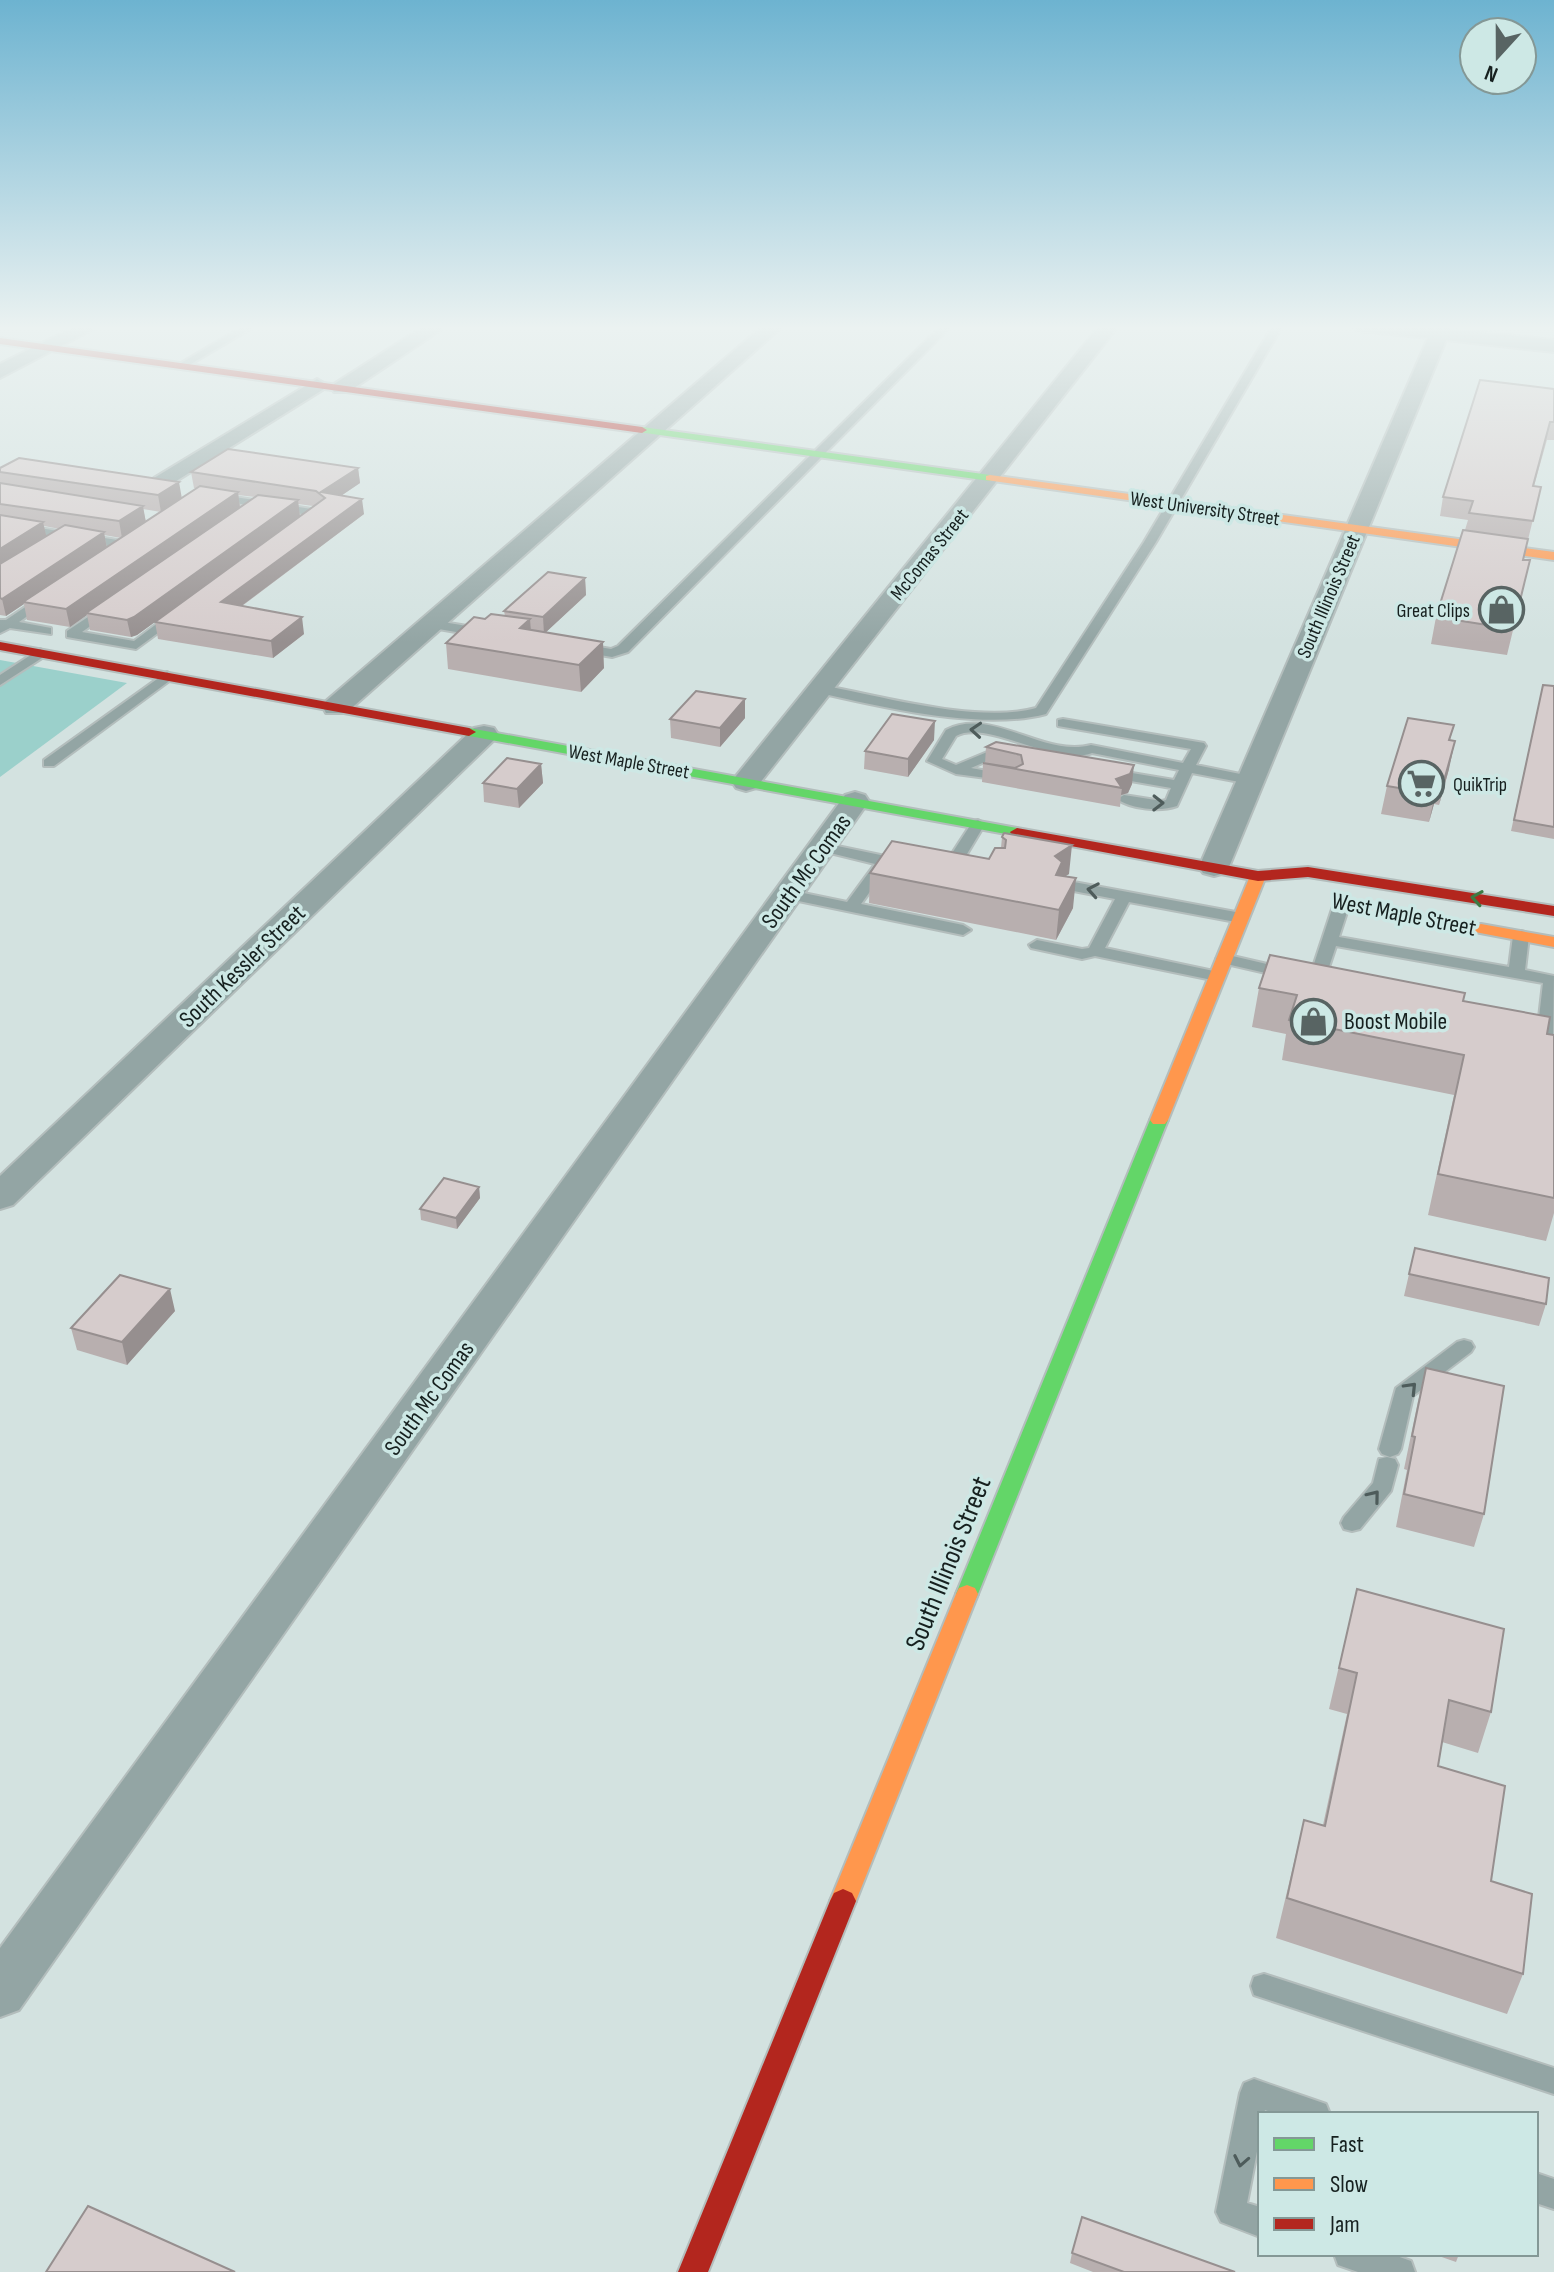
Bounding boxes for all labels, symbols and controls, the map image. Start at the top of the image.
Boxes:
north arrow [1458,16,1538,96]
text: N [1481,59,1502,88]
street label: West University Street [1129,487,1281,531]
street label: McComas Street [886,504,974,605]
street label: South Illinois Street [1292,531,1366,662]
shop icon: Great Clips [1477,586,1525,634]
place label: Great Clips [1397,599,1470,623]
one-way arrow [969,722,982,739]
street label: West Maple Street [567,740,691,784]
supermarket icon: QuikTrip [1398,760,1446,808]
place label: QuikTrip [1453,773,1507,797]
one-way arrow [1152,794,1164,812]
street label: South Mc Comas [755,809,858,934]
one-way arrow [1086,883,1100,900]
street label: West Maple Street [1329,886,1479,943]
one-way arrow [1470,891,1484,908]
street label: South Kessler Street [173,899,311,1034]
shop icon: Boost Mobile [1289,997,1337,1045]
place label: Boost Mobile [1344,1007,1447,1036]
street label: South Mc Comas [378,1336,481,1461]
one-way arrow [1402,1383,1417,1397]
street label: South Illinois Street [899,1472,998,1655]
one-way arrow [1364,1491,1379,1505]
legend [1258,2112,1538,2256]
text: Fast [1330,2130,1364,2159]
one-way arrow [1233,2153,1250,2167]
text: Slow [1330,2170,1368,2199]
text: Jam [1329,2210,1360,2239]

